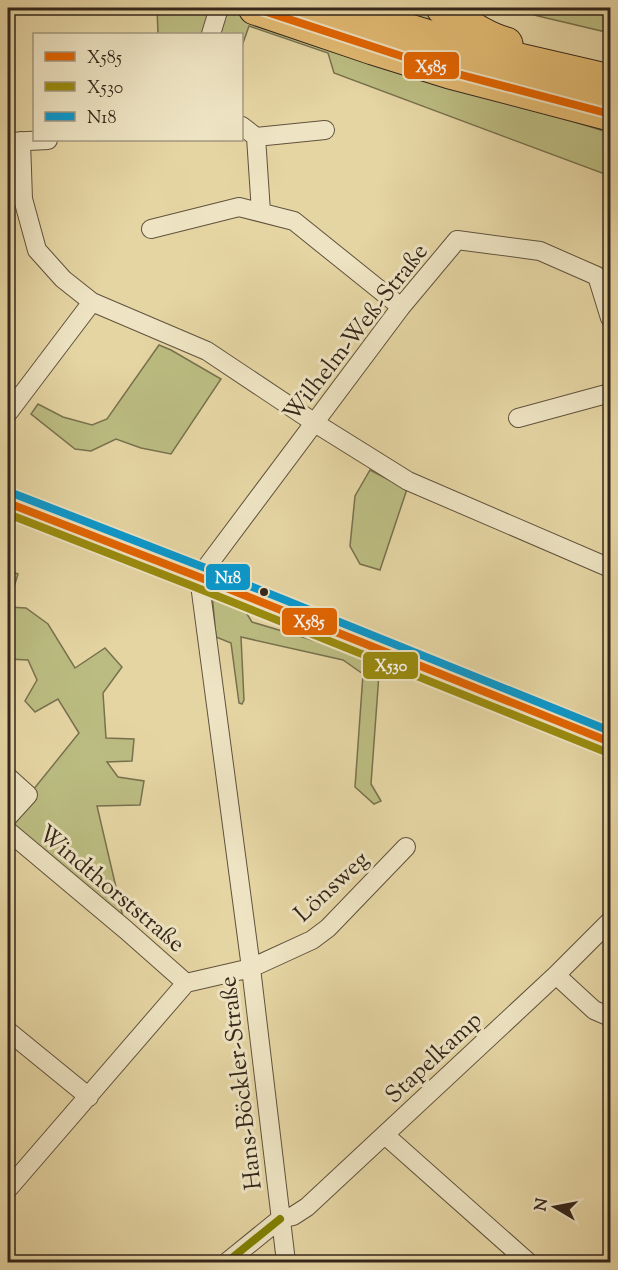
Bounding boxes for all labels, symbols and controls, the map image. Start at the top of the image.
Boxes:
legend [33,33,243,141]
text: X585 [87,46,122,72]
line badge: X585 [403,51,460,80]
text: X585 [416,57,447,80]
text: X530 [87,76,123,102]
text: N18 [87,106,116,132]
street label: Wilhelm-Weß-Straße [276,237,437,430]
line badge: N18 [205,563,251,591]
text: N18 [215,568,241,591]
unlabelled marker [258,586,270,598]
line badge: X585 [281,607,338,636]
text: X585 [294,612,325,635]
line badge: X530 [362,651,419,680]
text: X530 [375,656,408,679]
street label: Windthorststraße [30,818,192,961]
street label: Lönsweg [287,844,378,931]
street label: Hans-Böckler-Straße [212,974,272,1192]
street label: Stapelkamp [378,1005,490,1112]
north arrow [525,1177,585,1237]
text: N [530,1196,555,1213]

